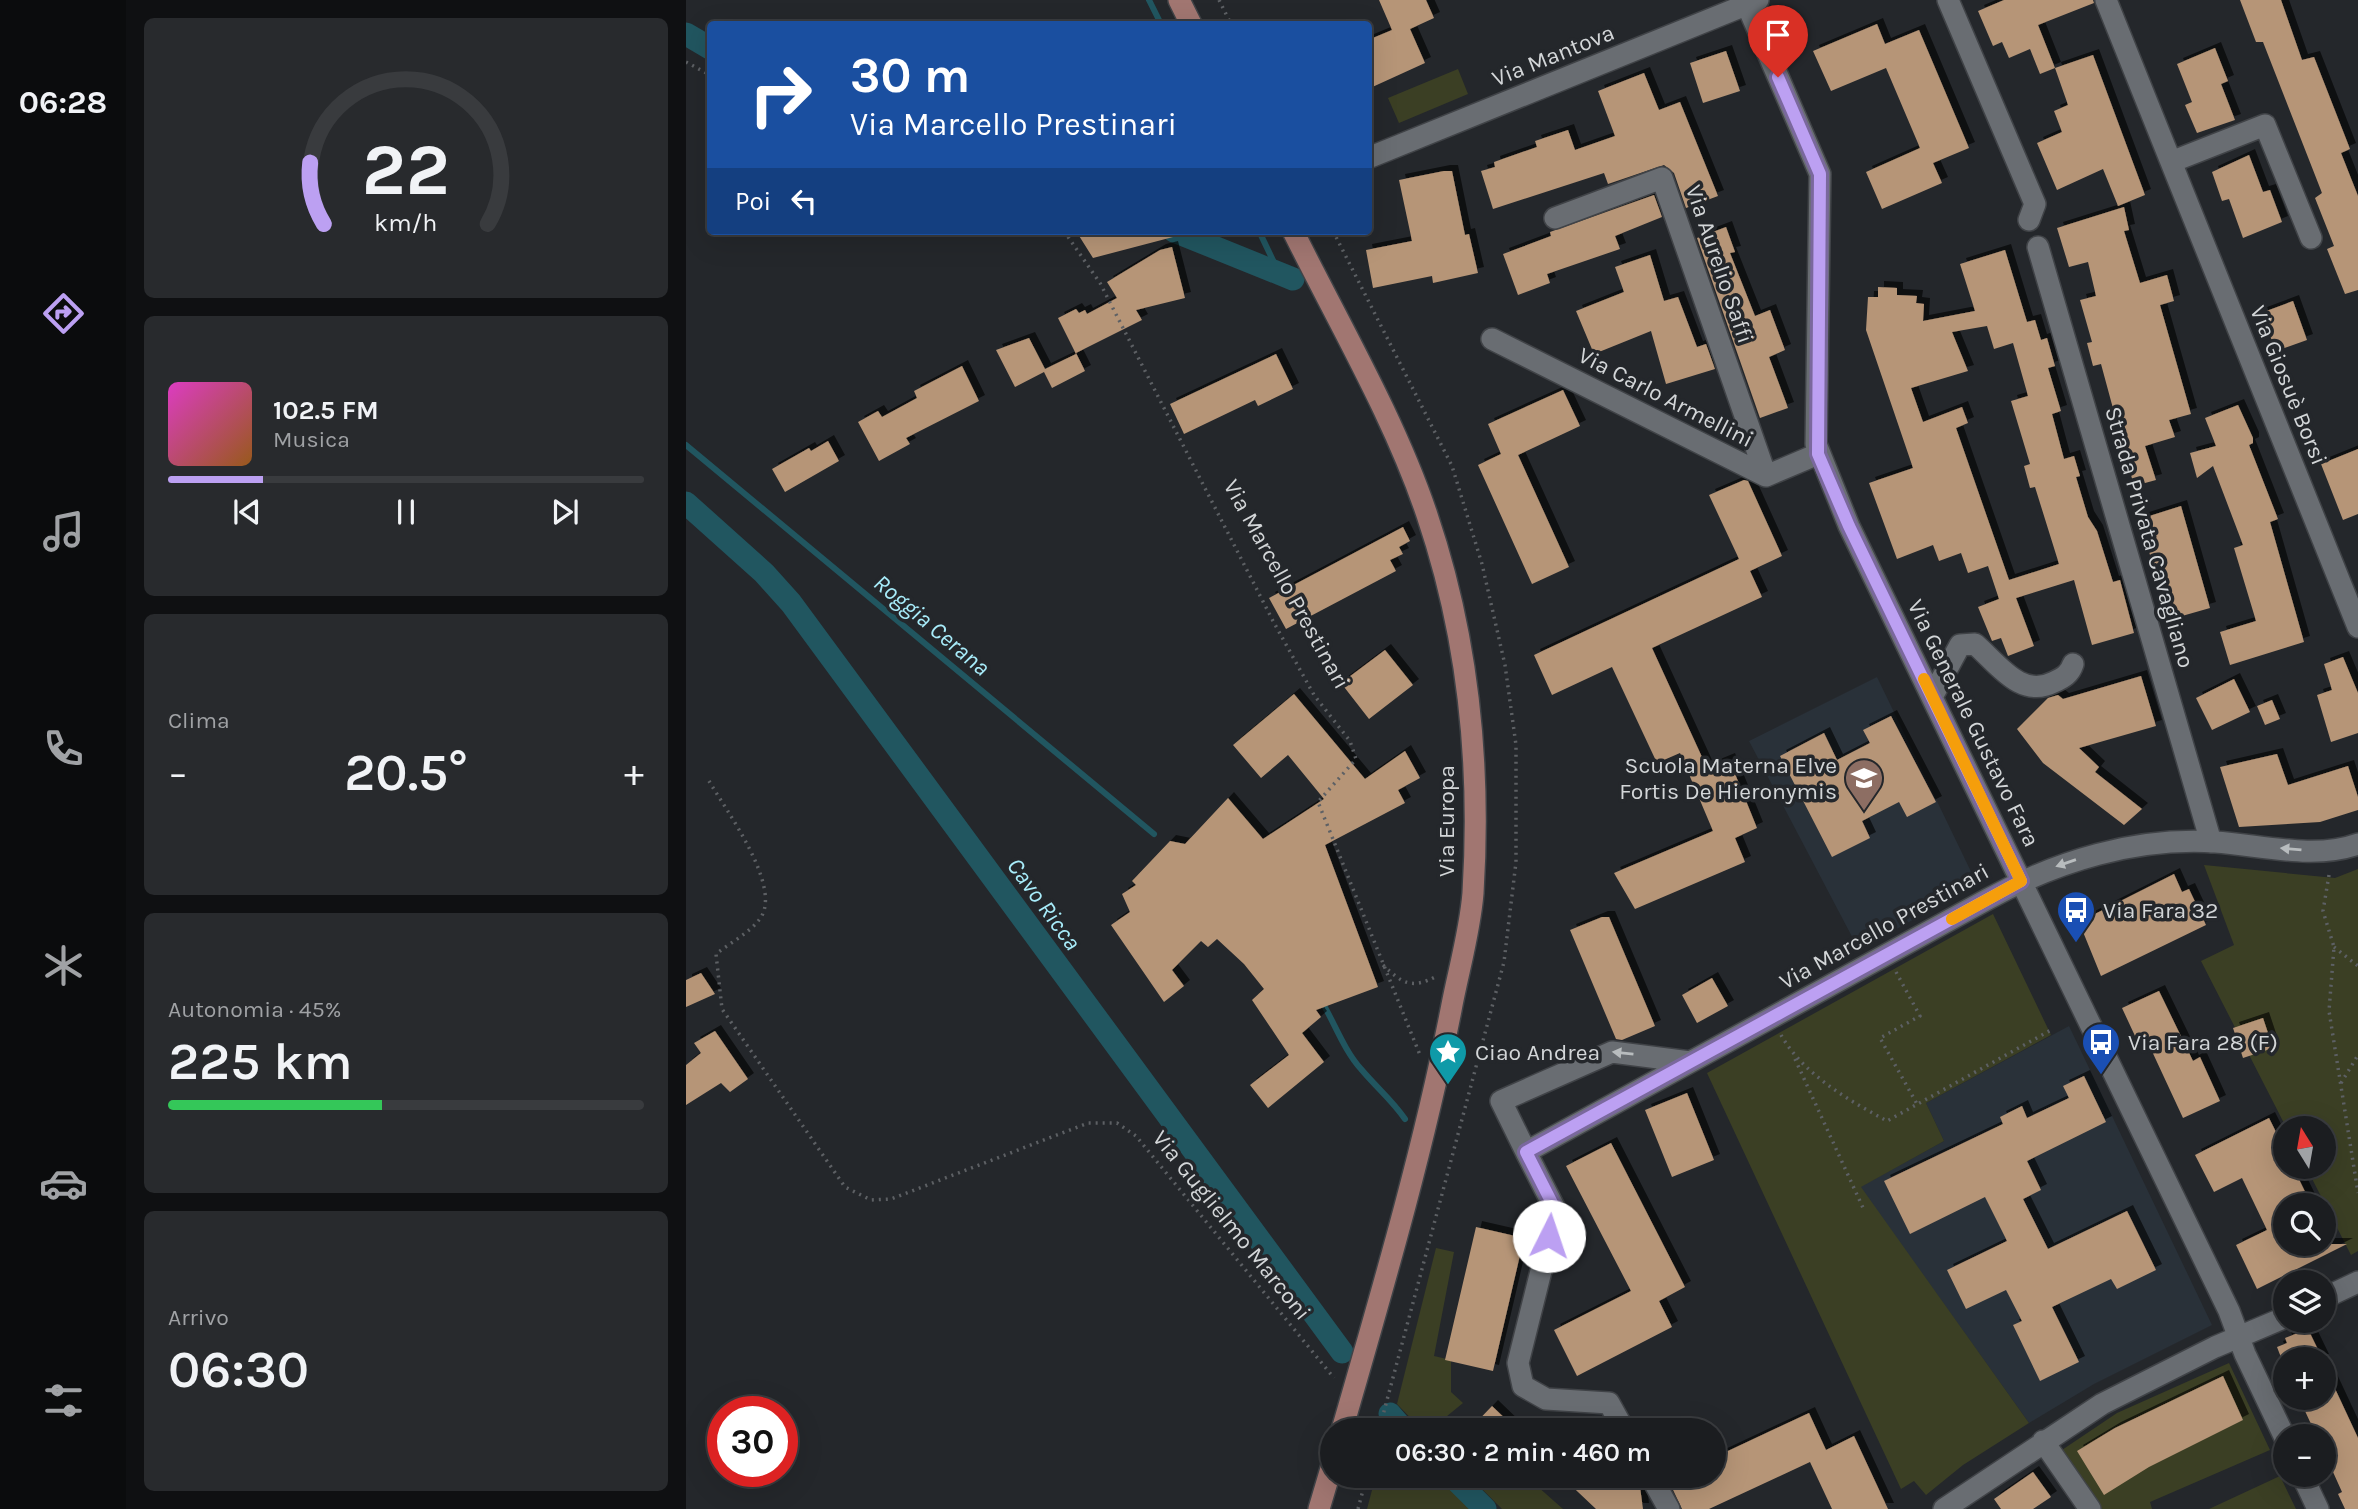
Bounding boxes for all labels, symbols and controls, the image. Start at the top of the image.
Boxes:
pin [1748,5,1808,77]
icon: arrive [1759,16,1797,54]
street label: Via Mantova [1488,19,1618,92]
text: 30 m [850,47,970,104]
icon: right [735,49,826,140]
text: 06:28 [19,84,107,121]
text: Via Marcello Prestinari [850,106,1177,143]
text: 22 [362,127,450,212]
street label: Via Aurelio Saffi [1680,181,1759,347]
icon: left [785,182,823,220]
text: Poi [735,186,771,217]
text: km/h [374,208,438,237]
icon: directions [39,289,88,338]
street label: Via Giosuè Borsi [2244,302,2333,469]
street label: Via Carlo Armellini [1574,342,1758,453]
text: 102.5 FM [273,395,379,426]
street label: Strada Privata Cavagliano [2099,403,2200,671]
text: Musica [273,426,350,453]
street label: Via Marcello Prestinari [1218,475,1355,694]
icon: previous [228,493,266,531]
icon: pause [387,493,425,531]
icon: next [546,493,584,531]
icon: music [39,507,88,556]
water label: Roggia Cerana [868,568,996,682]
street label: Via Generale Gustavo Fara [1902,595,2045,851]
text: Clima [168,707,230,734]
icon: phone [39,724,88,773]
text: 20.5° [344,742,468,803]
text: − [168,751,188,796]
text: + [624,751,644,796]
place label: Scuola Materna Elve Fortis De Hieronymis [1619,752,1837,805]
school or university icon: Scuola Materna Elve Fortis De Hieronymis [1843,757,1885,812]
street label: Via Europa [1433,765,1460,877]
one-way arrow [2280,843,2302,854]
water label: Cavo Ricca [1001,852,1087,956]
street label: Via Marcello Prestinari [1775,858,1994,995]
one-way arrow [2056,858,2077,869]
bus stop icon: Via Fara 32 [2055,889,2097,944]
place label: Via Fara 32 [2103,897,2218,924]
icon: climate [39,941,88,990]
text: Autonomia · 45% [168,996,341,1023]
bus stop icon: Via Fara 28 (F) [2080,1021,2122,1076]
place label: Via Fara 28 (F) [2128,1029,2278,1056]
text: 225 km [168,1031,353,1092]
place icon: Ciao Andrea [1427,1031,1469,1086]
place label: Ciao Andrea [1475,1039,1600,1066]
one-way arrow [1612,1048,1634,1059]
north arrow [2273,1116,2336,1180]
map controls [2273,1116,2336,1487]
street label: Via Guglielmo Marconi [1147,1125,1316,1326]
icon: car [39,1159,88,1208]
button: search [2273,1193,2336,1256]
position arrow [1512,1199,1586,1273]
button: layers [2273,1270,2336,1333]
text: Arrivo [168,1304,229,1331]
text: 06:30 [168,1339,309,1400]
button: + [2273,1347,2336,1410]
icon: filters [39,1376,88,1425]
speed limit sign: 30 [707,1396,798,1487]
button: − [2273,1424,2336,1487]
text: 06:30 · 2 min · 460 m [1395,1437,1651,1468]

